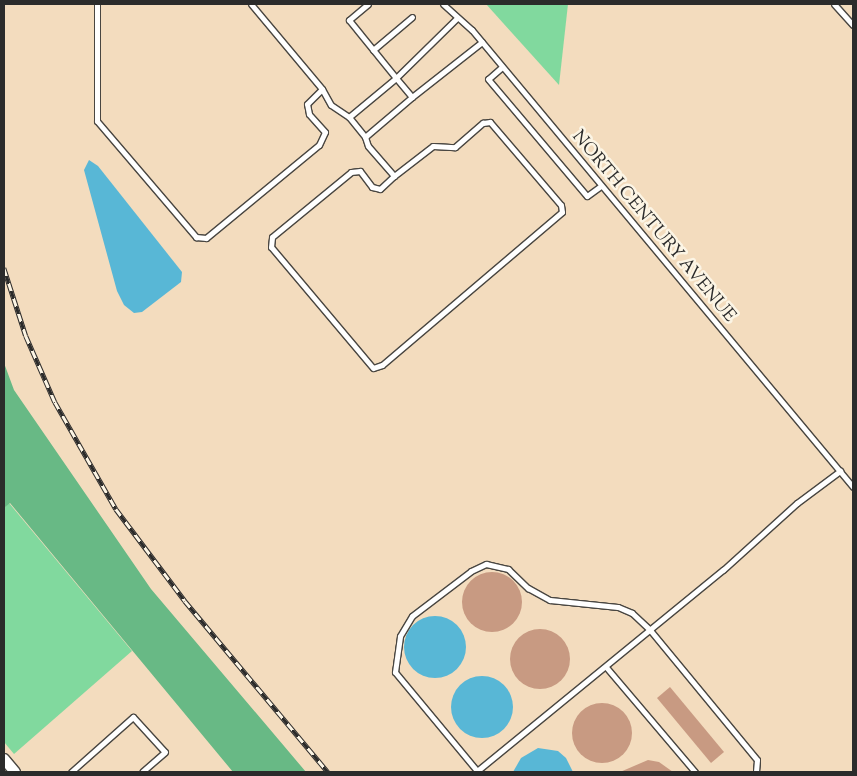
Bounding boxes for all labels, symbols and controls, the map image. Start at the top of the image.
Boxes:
street label: NORTH CENTURY AVENUE [566,127,740,327]

